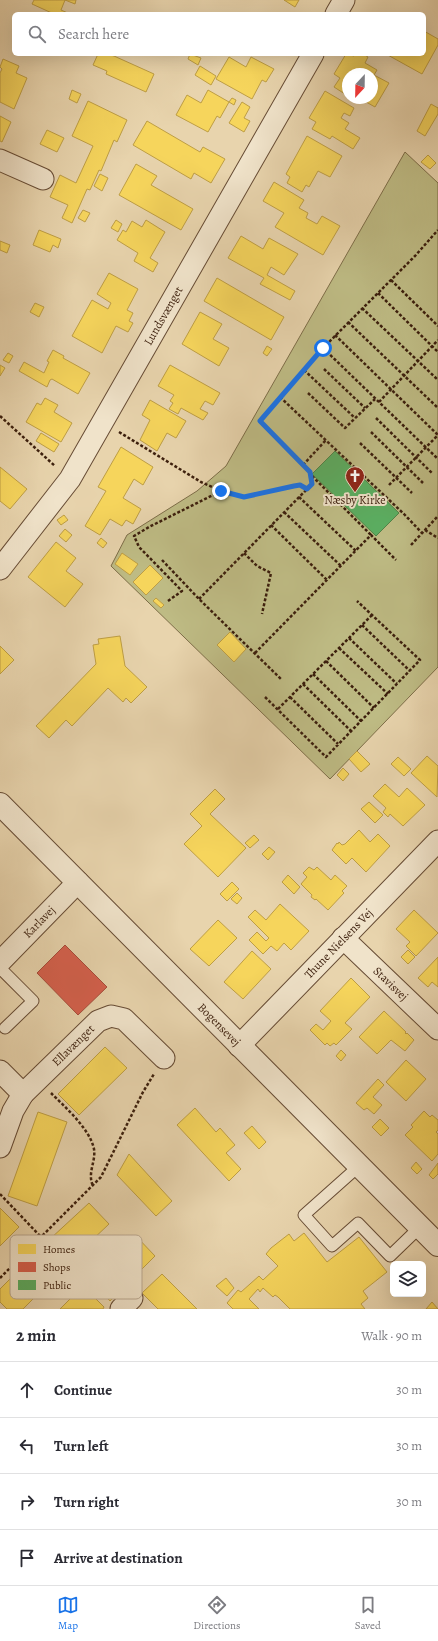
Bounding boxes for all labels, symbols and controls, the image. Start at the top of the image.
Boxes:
search box [12,12,426,56]
icon: search [26,23,48,45]
text: Search here [58,24,129,44]
north arrow [342,68,378,104]
street label: Lundsvænget [140,283,186,348]
route start [314,339,332,357]
church icon: Næsby Kirke [344,465,366,493]
route end [212,482,230,500]
place label: Næsby Kirke [324,492,386,508]
street label: Karlavej [20,902,59,942]
street label: Thune Nielsens Vej [301,905,376,982]
street label: Stavisvej [370,963,412,1004]
street label: Bogensevej [194,1000,244,1050]
street label: Ellavænget [48,1021,98,1069]
legend [10,1235,142,1299]
text: Homes [43,1242,75,1257]
text: Shops [43,1260,70,1275]
map controls [390,1261,426,1297]
button: layers [390,1261,426,1297]
text: Public [43,1278,71,1293]
text: 2 min [16,1324,56,1347]
text: Walk · 90 m [361,1327,422,1344]
icon: ahead [16,1379,38,1401]
text: Continue [54,1380,112,1400]
text: 30 m [396,1381,422,1398]
icon: left [16,1435,38,1457]
text: Turn left [54,1436,109,1456]
text: 30 m [396,1437,422,1454]
icon: right [16,1491,38,1513]
text: Turn right [54,1492,119,1512]
text: 30 m [396,1493,422,1510]
icon: arrive [16,1547,38,1569]
text: Arrive at destination [54,1548,183,1568]
tab: Map [57,1594,79,1633]
tab: Directions [193,1594,241,1633]
tab: Saved [355,1594,381,1633]

